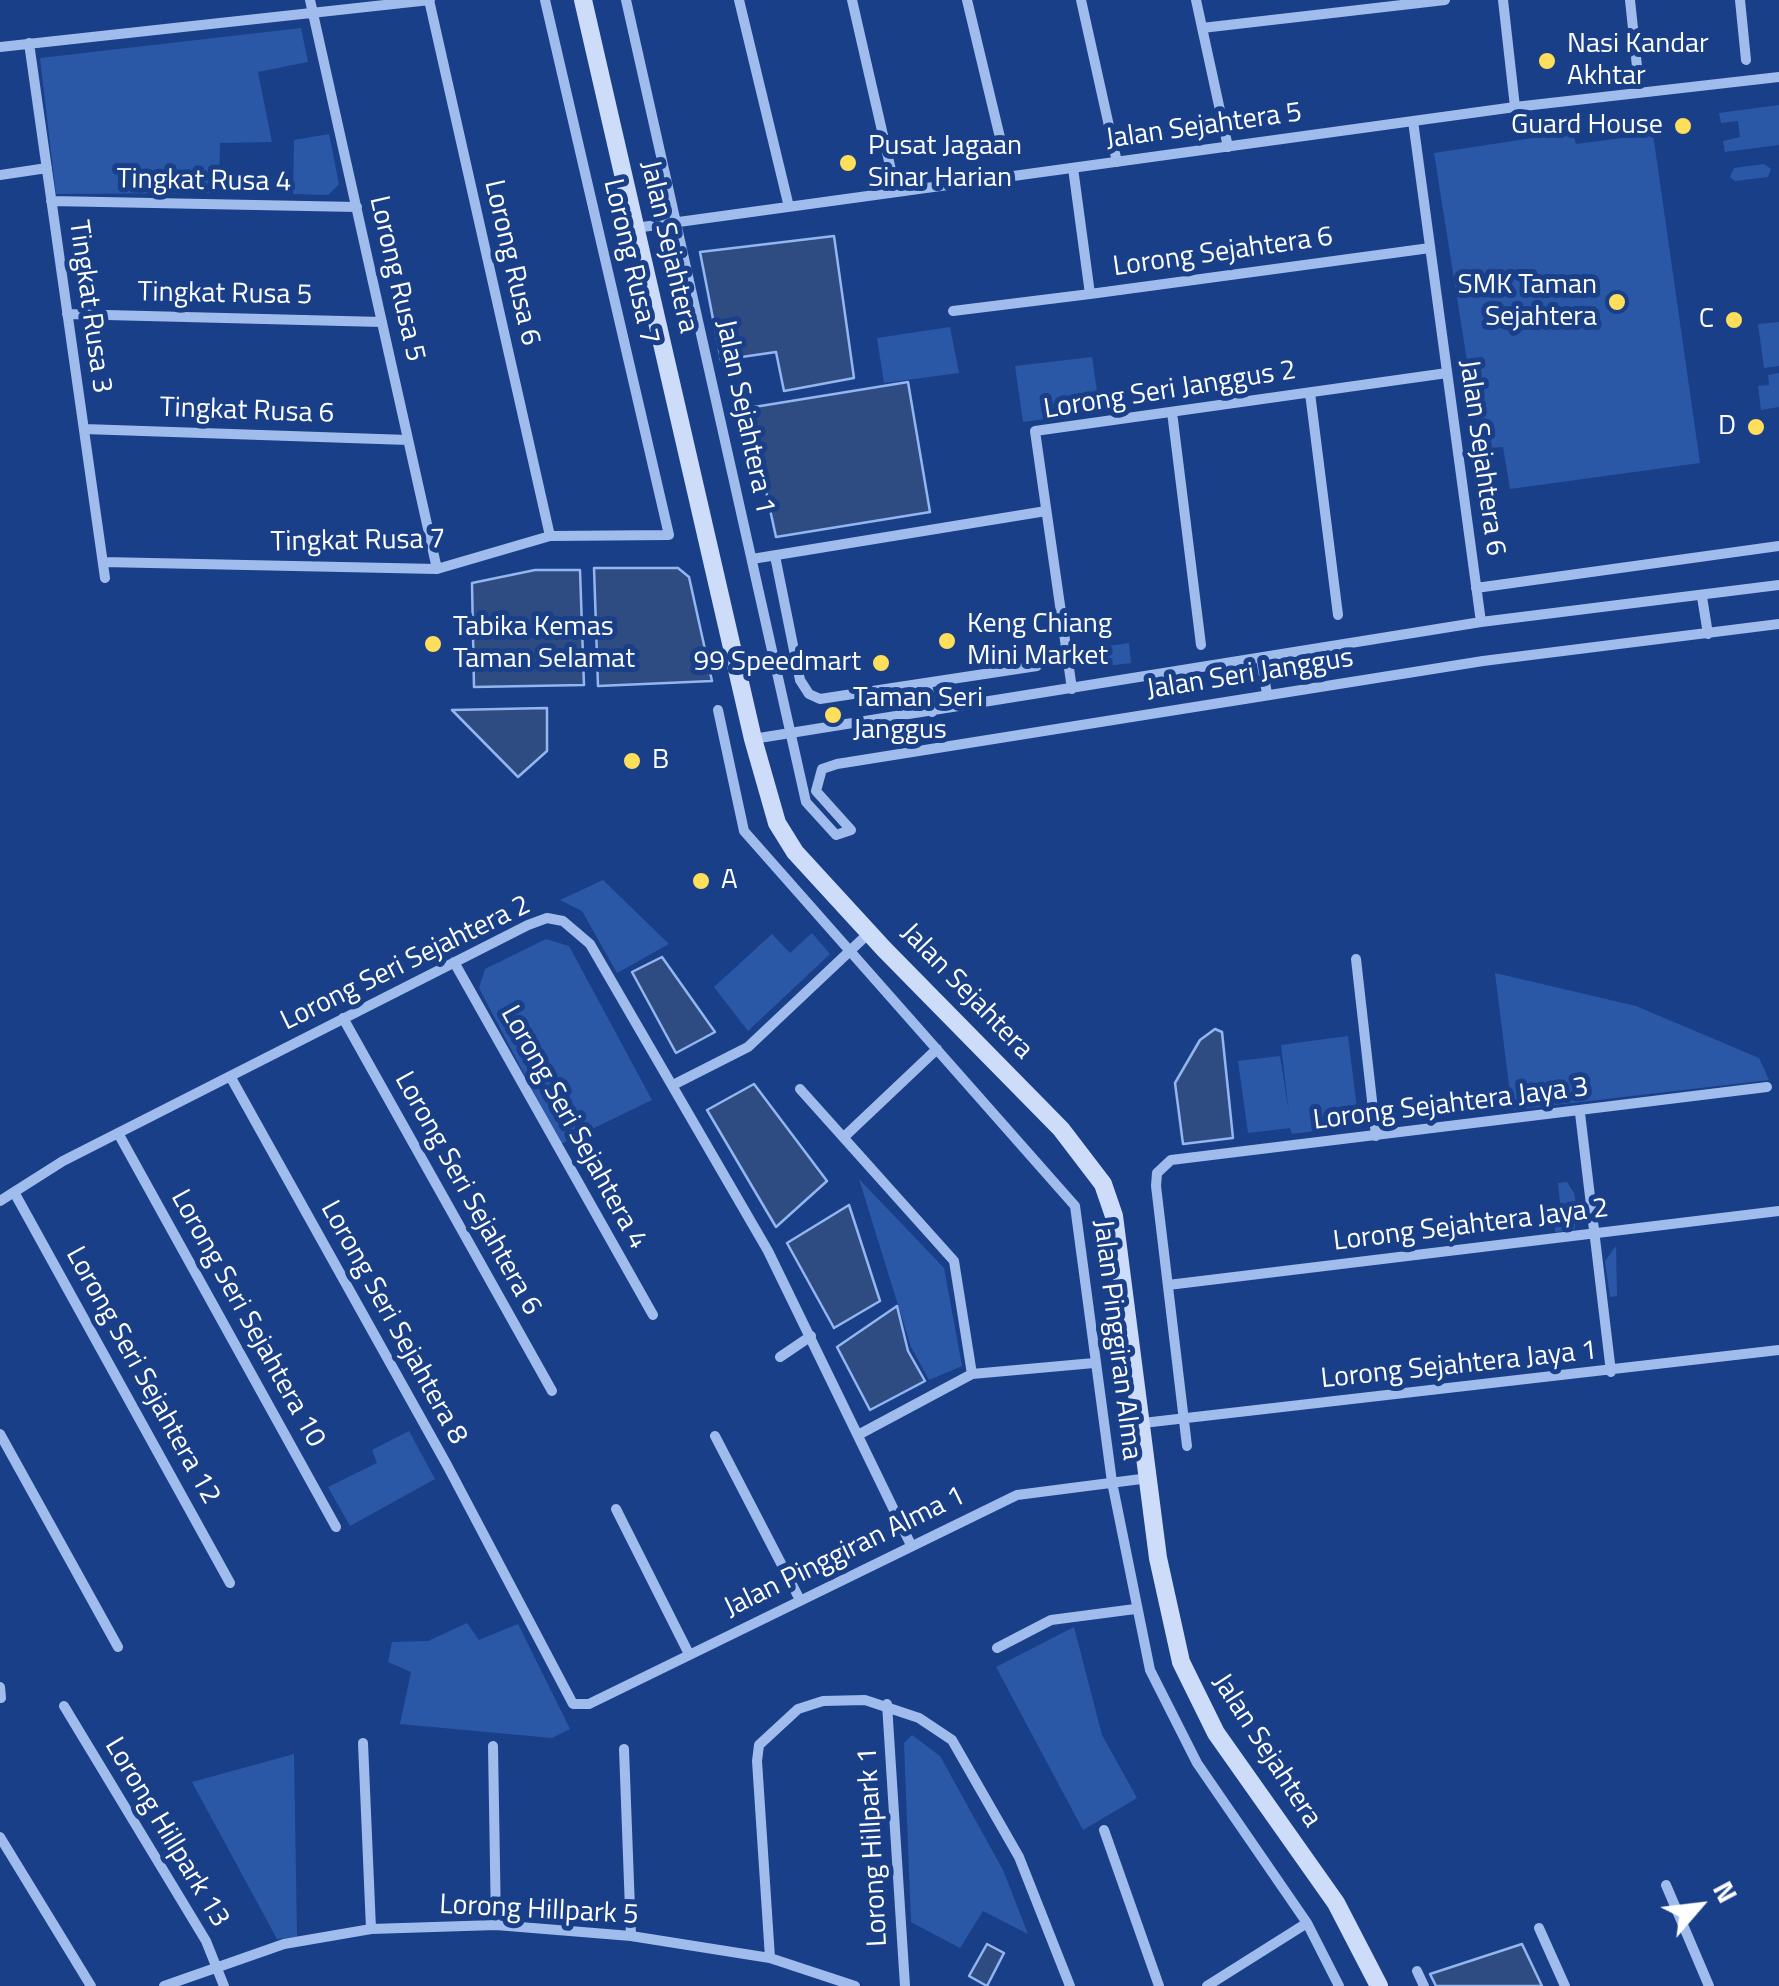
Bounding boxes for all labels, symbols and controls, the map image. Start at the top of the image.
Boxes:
place label: Nasi Kandar Akhtar [1567,28,1709,94]
marker: Nasi Kandar Akhtar [1536,50,1558,72]
street label: Jalan Sejahtera 5 [1104,97,1304,157]
place label: Guard House [1511,109,1663,143]
marker: Guard House [1672,115,1694,137]
place label: Pusat Jagaan Sinar Harian [868,130,1022,196]
marker: Pusat Jagaan Sinar Harian [837,152,859,174]
street label: Jalan Sejahtera [632,158,704,336]
street label: Tingkat Rusa 4 [116,164,292,200]
street label: Lorong Rusa 7 [595,176,665,348]
street label: Lorong Rusa 6 [476,177,546,349]
street label: Lorong Rusa 5 [361,193,431,365]
street label: Tingkat Rusa 3 [60,218,118,396]
street label: Lorong Sejahtera 6 [1111,221,1335,285]
place label: SMK Taman Sejahtera [1457,269,1597,335]
street label: Tingkat Rusa 5 [137,277,313,313]
marker: SMK Taman Sejahtera [1606,291,1628,313]
place label: C [1699,303,1714,337]
marker: C [1723,309,1745,331]
street label: Jalan Sejahtera 1 [707,317,781,517]
street label: Lorong Seri Janggus 2 [1042,354,1298,428]
street label: Jalan Sejahtera 6 [1451,358,1511,558]
street label: Tingkat Rusa 6 [159,392,335,432]
place label: D [1718,410,1736,444]
marker: D [1745,416,1767,438]
street label: Tingkat Rusa 7 [270,524,446,560]
place label: Keng Chiang Mini Market [967,608,1112,674]
place label: Tabika Kemas Taman Selamat [453,611,635,677]
marker: Keng Chiang Mini Market [936,630,958,652]
marker: Tabika Kemas Taman Selamat [422,633,444,655]
street label: Jalan Seri Janggus [1144,642,1356,708]
place label: 99 Speedmart [694,646,861,680]
marker: 99 Speedmart [870,652,892,674]
place label: Taman Seri Janggus [853,682,983,748]
marker: Taman Seri Janggus [822,704,844,726]
place label: B [652,744,669,778]
marker: B [621,750,643,772]
place label: A [721,864,738,898]
marker: A [690,870,712,892]
street label: Lorong Seri Sejahtera 2 [276,889,536,1039]
street label: Jalan Sejahtera [893,917,1039,1067]
street label: Lorong Seri Sejahtera 4 [492,1000,654,1256]
street label: Lorong Seri Sejahtera 6 [386,1066,548,1322]
street label: Lorong Sejahtera Jaya 3 [1311,1071,1591,1139]
street label: Lorong Seri Sejahtera 10 [162,1185,332,1453]
street label: Lorong Sejahtera Jaya 2 [1331,1192,1611,1260]
street label: Lorong Seri Sejahtera 8 [312,1195,474,1451]
street label: Jalan Pinggiran Alma [1085,1218,1147,1462]
street label: Lorong Seri Sejahtera 12 [57,1242,227,1510]
street label: Lorong Sejahtera Jaya 1 [1319,1335,1599,1397]
street label: Jalan Pinggiran Alma 1 [719,1480,971,1626]
street label: Jalan Sejahtera [1204,1668,1328,1834]
street label: Lorong Hillpark 13 [96,1732,236,1934]
street label: Lorong Hillpark 1 [852,1746,896,1948]
north arrow [1649,1856,1749,1956]
text: N [1702,1873,1749,1910]
street label: Lorong Hillpark 5 [438,1889,640,1933]

